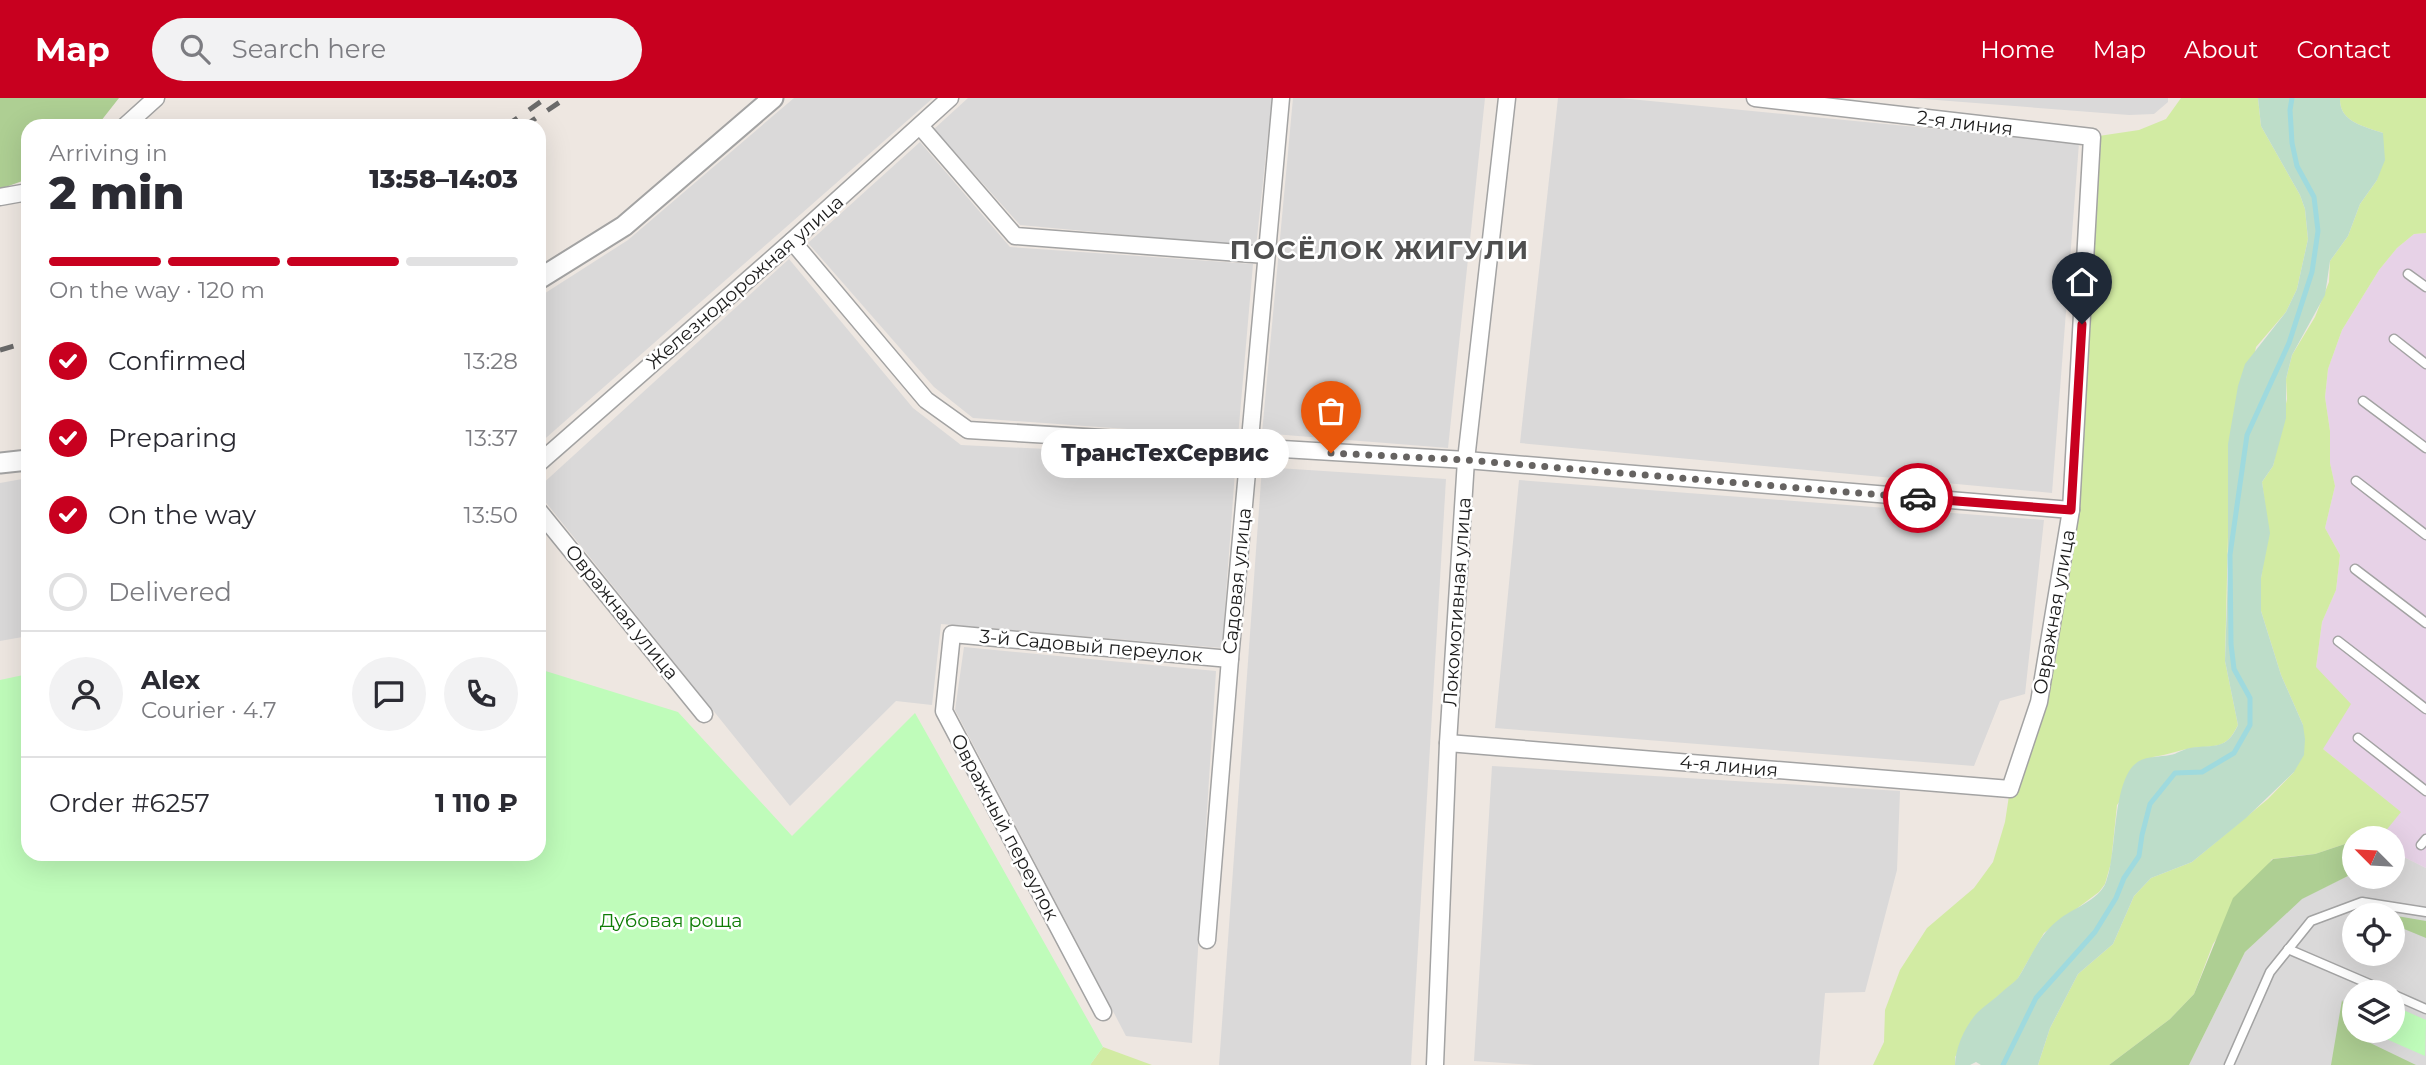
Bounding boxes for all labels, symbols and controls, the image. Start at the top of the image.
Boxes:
search box [152,18,642,81]
text: Map [35,29,110,69]
icon: search [176,30,214,68]
text: Search here [232,33,386,65]
text: Home [1980,35,2055,64]
text: Map [2093,35,2146,64]
text: About [2184,35,2258,64]
text: Contact [2296,35,2391,64]
street label: 2-я линия [1916,106,2014,140]
text: Arriving in [49,139,168,167]
text: 13:58–14:03 [369,163,518,195]
text: 2 min [49,164,184,221]
street label: Железнодорожная улица [642,190,848,374]
district label: ПОСЁЛОК ЖИГУЛИ [1230,234,1530,266]
pin [2052,252,2112,324]
icon: home [2063,263,2101,301]
text: On the way · 120 m [49,276,265,304]
icon: check [49,342,87,380]
text: Confirmed [108,345,247,377]
text: 13:28 [464,347,518,375]
pin [1301,381,1361,453]
icon: bag [1312,392,1350,430]
icon: check [49,419,87,457]
text: Preparing [108,422,237,454]
text: 13:37 [466,424,518,452]
callout: ТрансТехСервис [1040,428,1289,478]
text: ТрансТехСервис [1061,439,1269,467]
courier [1883,463,1953,533]
icon: car [1899,479,1937,517]
icon: check [49,496,87,534]
street label: Локомотивная улица [1438,497,1476,707]
text: On the way [108,499,256,531]
text: 13:50 [464,501,518,529]
street label: Садовая улица [1218,506,1256,656]
street label: Овражная улица [2028,528,2080,696]
street label: Овражная улица [560,540,684,684]
text: Delivered [108,576,232,608]
street label: 3-й Садовый переулок [978,625,1204,667]
button: person [49,657,123,731]
button: chat [352,657,426,731]
button: phone [444,657,518,731]
text: Alex [141,664,200,696]
text: Courier · 4.7 [141,696,277,724]
street label: Овражный переулок [946,730,1064,924]
street label: 4-я линия [1679,750,1779,782]
text: Order #6257 [49,787,210,819]
text: 1 110 ₽ [435,787,518,819]
north arrow [2342,826,2404,889]
map controls [2342,826,2405,1043]
button: locate [2342,903,2405,966]
park label: Дубовая роща [600,909,742,932]
button: layers [2342,980,2405,1043]

